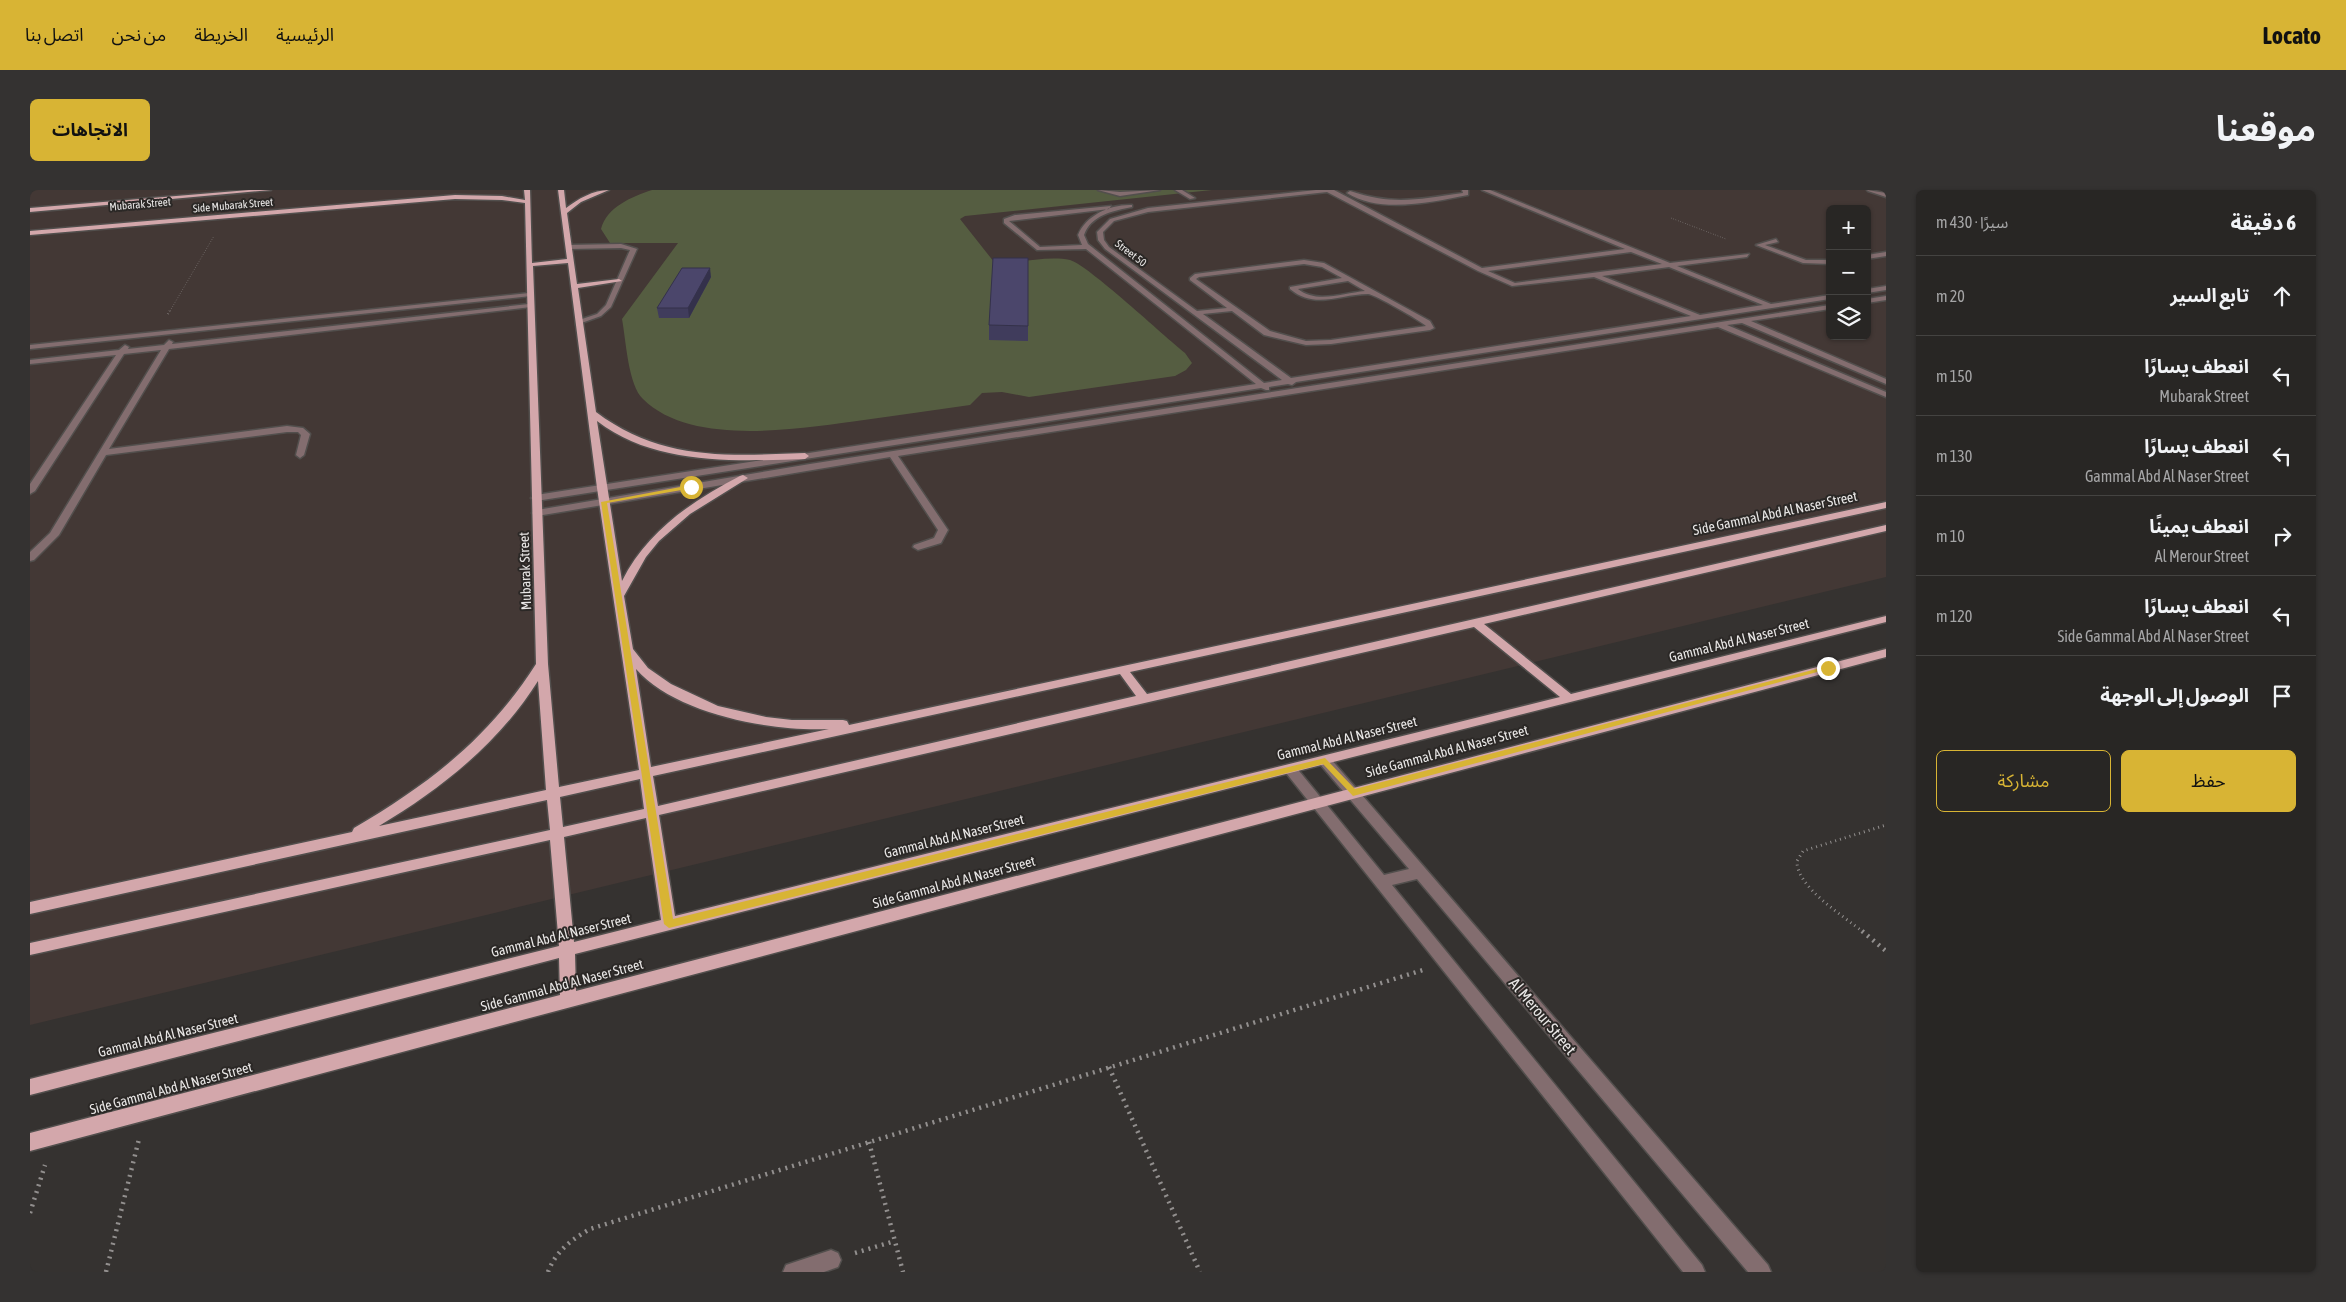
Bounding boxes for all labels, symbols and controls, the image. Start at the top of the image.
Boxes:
text: Locato [2262,22,2321,49]
text: اتصل بنا [25,24,84,45]
text: من نحن [112,24,166,45]
text: الخريطة [194,24,248,45]
text: الرئيسية [276,24,334,45]
button: الاتجاهات [30,99,150,161]
text: موقعنا [2216,108,2316,148]
street label: Mubarak Street [109,195,171,213]
street label: Side Mubarak Street [192,196,274,214]
map controls [1826,205,1871,340]
button: + [1826,205,1871,250]
text: 6 دقيقة [2230,210,2296,234]
text: سيرًا · 430 m [1936,213,2008,231]
street label: Street 50 [1113,237,1149,269]
button: − [1826,250,1871,295]
icon: ahead [2268,282,2296,310]
text: تابع السير [2170,284,2249,306]
text: 20 m [1936,287,1965,305]
button: layers [1826,295,1871,340]
text: انعطف يسارًا [2144,355,2249,377]
icon: left [2268,362,2296,390]
text: 150 m [1936,367,1972,385]
text: Mubarak Street [2159,387,2249,405]
text: انعطف يسارًا [2144,435,2249,457]
icon: left [2268,442,2296,470]
text: 130 m [1936,447,1972,465]
text: Gammal Abd Al Naser Street [2085,467,2249,485]
route start [680,476,703,499]
street label: Side Gammal Abd Al Naser Street [1691,488,1859,538]
text: انعطف يمينًا [2149,515,2249,537]
icon: right [2268,522,2296,550]
text: 10 m [1936,527,1965,545]
street label: Mubarak Street [516,532,534,610]
text: Al Merour Street [2155,547,2249,565]
text: انعطف يسارًا [2144,595,2249,617]
icon: left [2268,602,2296,630]
text: 120 m [1936,607,1972,625]
street label: Gammal Abd Al Naser Street [1667,615,1811,665]
text: Side Gammal Abd Al Naser Street [2057,627,2249,645]
route end [1817,657,1840,680]
icon: arrive [2268,682,2296,710]
text: الوصول إلى الوجهة [2100,684,2249,706]
street label: Gammal Abd Al Naser Street [1275,713,1419,763]
street label: Side Gammal Abd Al Naser Street [1364,722,1530,780]
button: مشاركة [1936,750,2111,812]
button: حفظ [2121,750,2296,812]
street label: Gammal Abd Al Naser Street [882,811,1026,861]
street label: Side Gammal Abd Al Naser Street [871,853,1037,911]
street label: Gammal Abd Al Naser Street [489,910,633,960]
street label: Side Gammal Abd Al Naser Street [479,956,645,1014]
street label: Al Merour Street [1506,974,1580,1058]
street label: Gammal Abd Al Naser Street [96,1010,240,1060]
street label: Side Gammal Abd Al Naser Street [88,1059,254,1117]

